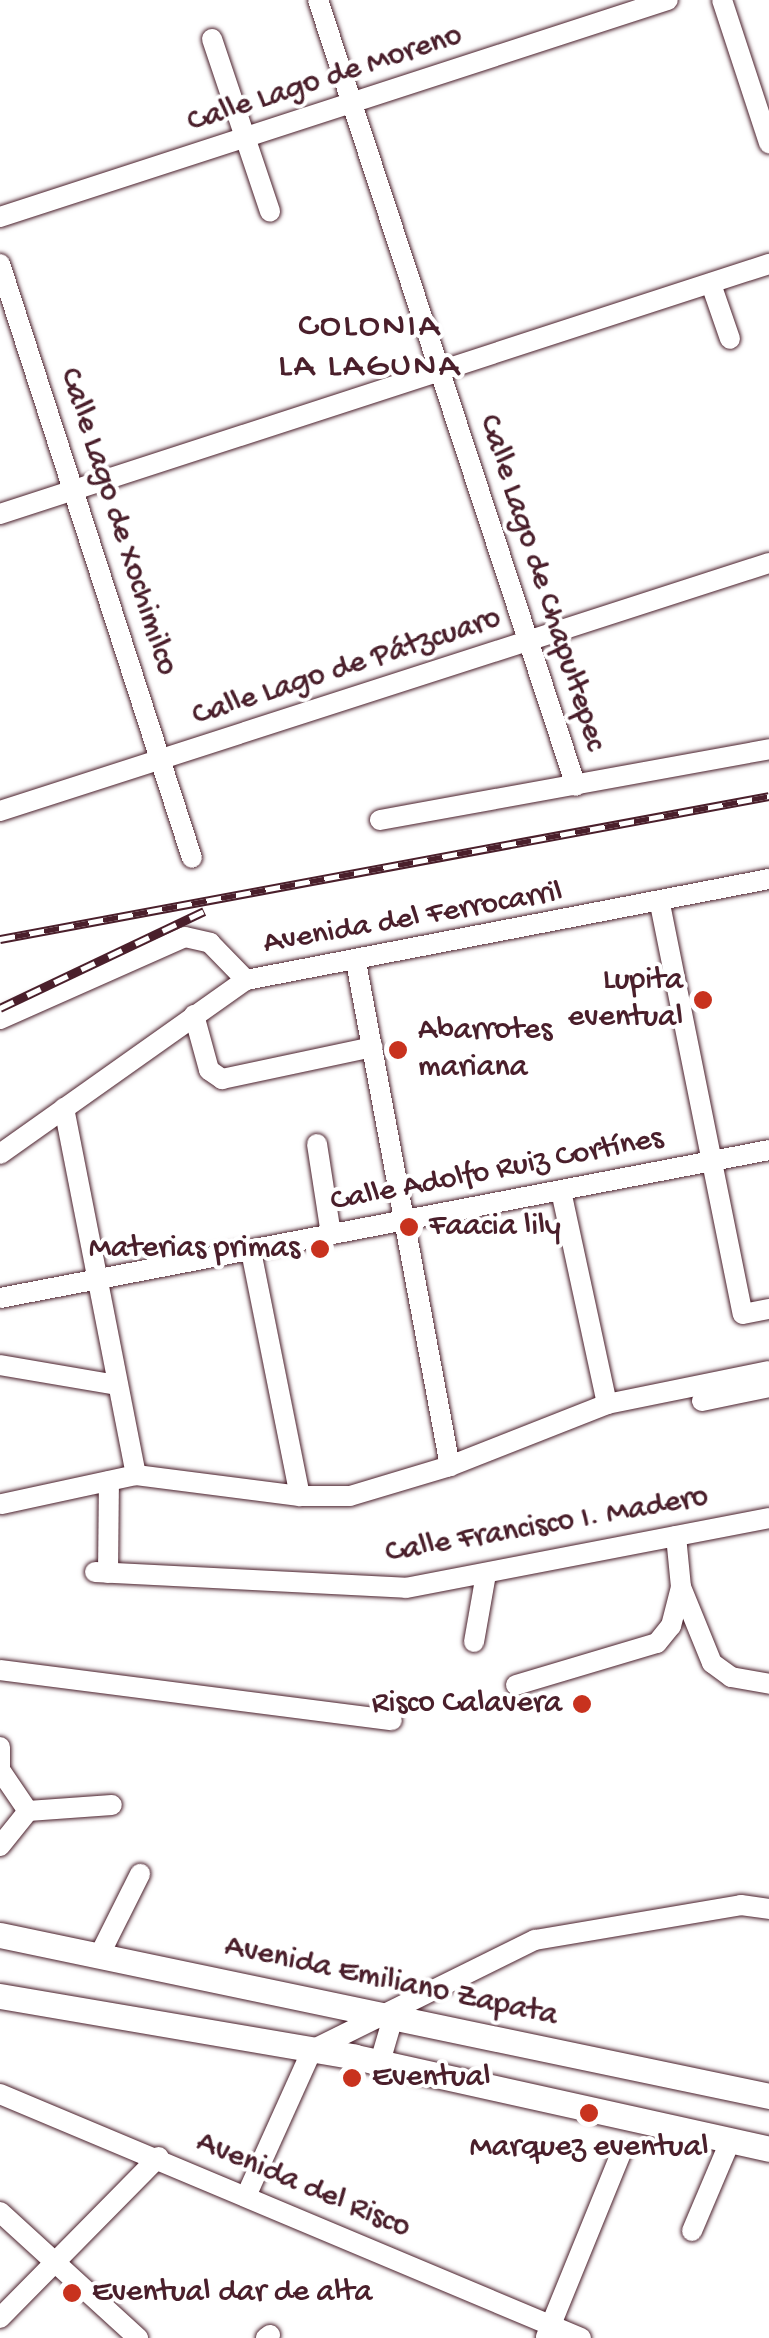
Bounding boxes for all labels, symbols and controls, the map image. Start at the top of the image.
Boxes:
street label: Calle Lago de Moreno [183,17,467,143]
district label: COLONIA LA LAGUNA [278,307,462,389]
street label: Calle Lago de Xochimilco [49,364,185,680]
street label: Calle Lago de Chapultepec [469,410,613,756]
street label: Calle Lago de Pátzcuaro [188,600,506,736]
street label: Avenida del Ferrocarril [260,874,566,964]
place label: Lupita eventual [568,963,683,1038]
marker: Lupita eventual [692,989,714,1011]
place label: Abarrotes mariana [418,1013,552,1088]
marker: Abarrotes mariana [387,1039,409,1061]
street label: Calle Adolfo Ruiz Cortínes [328,1120,666,1222]
place label: Faacia lily [429,1208,561,1246]
marker: Faacia lily [398,1216,420,1238]
place label: Materias primas [89,1230,300,1268]
marker: Materias primas [309,1238,331,1260]
street label: Calle Francisco I. Madero [383,1479,711,1573]
place label: Risco Calavera [372,1685,562,1723]
marker: Risco Calavera [571,1693,593,1715]
street label: Avenida Emiliano Zapata [221,1928,561,2036]
place label: Eventual [372,2059,491,2097]
marker: Eventual [341,2067,363,2089]
marker: Marquez eventual [578,2102,600,2124]
street label: Avenida del Risco [190,2124,416,2248]
place label: Marquez eventual [470,2129,708,2167]
place label: Eventual dar de alta [92,2274,372,2312]
marker: Eventual dar de alta [61,2282,83,2304]

